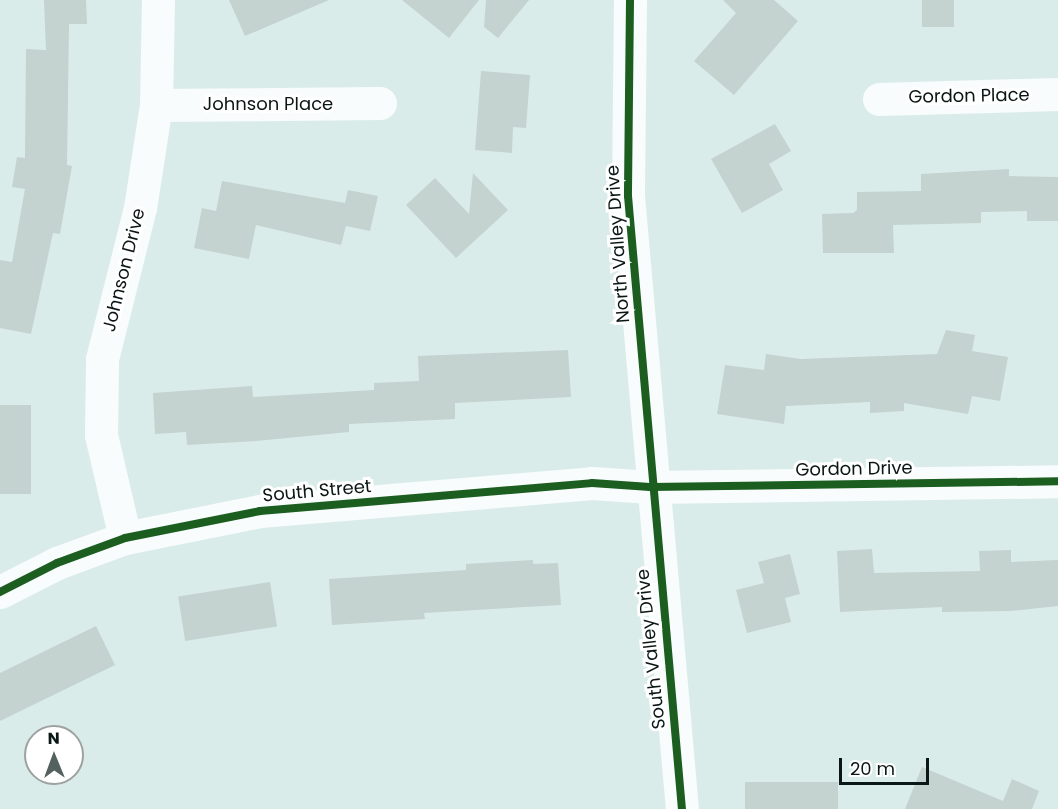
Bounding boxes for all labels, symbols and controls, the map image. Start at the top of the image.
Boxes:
street label: Gordon Place [908,84,1030,108]
street label: Johnson Place [203,93,333,115]
street label: North Valley Drive [602,164,634,324]
street label: Johnson Drive [98,206,150,334]
street label: Gordon Drive [795,457,913,481]
street label: South Street [262,475,372,507]
street label: South Valley Drive [632,568,670,730]
north arrow [24,725,84,785]
text: N [47,727,60,750]
scale bar [842,746,932,784]
text: 20 m [850,756,895,781]

